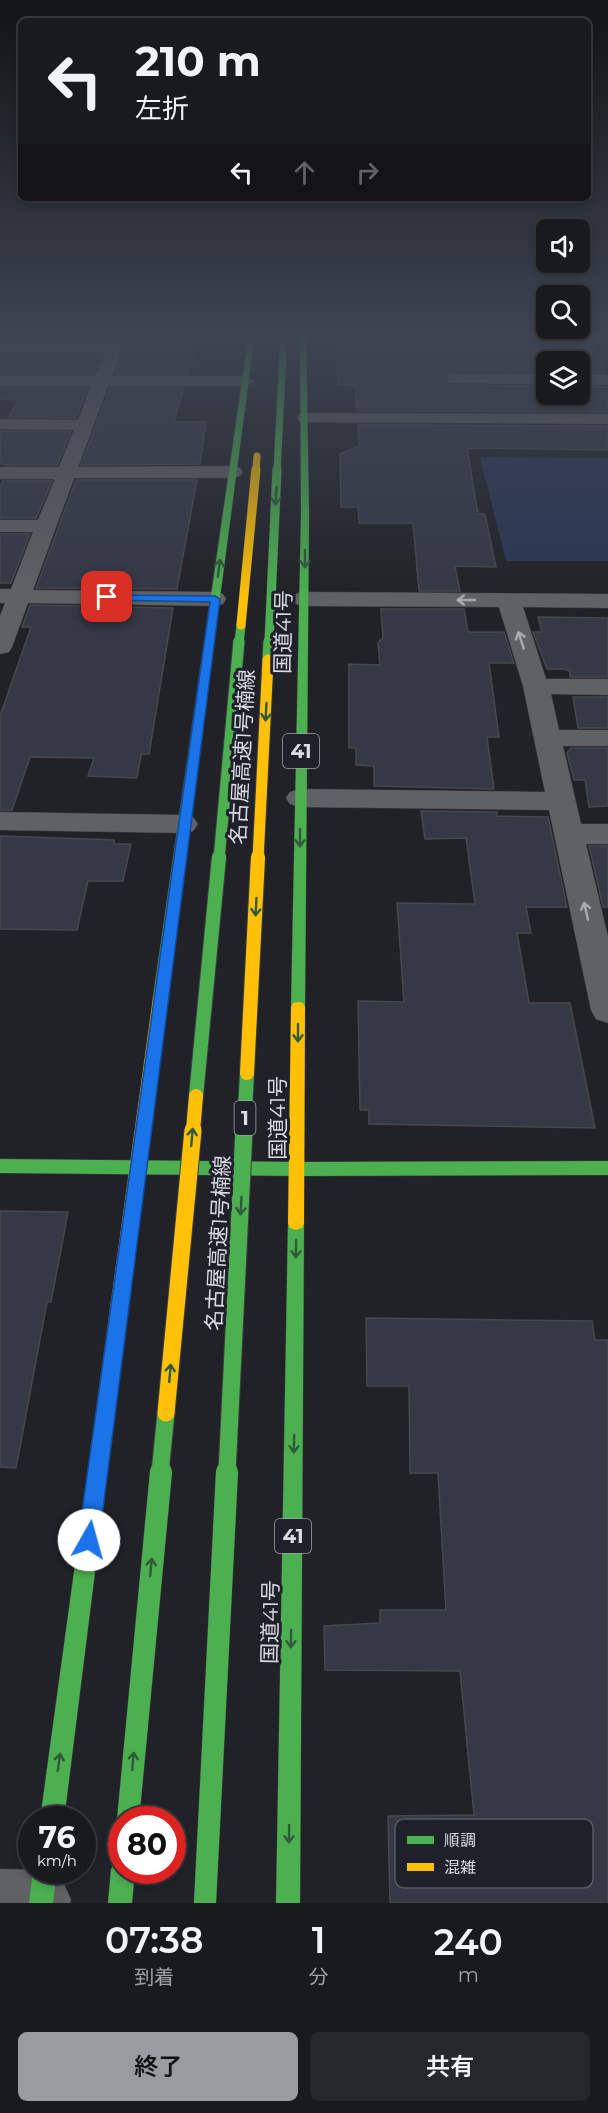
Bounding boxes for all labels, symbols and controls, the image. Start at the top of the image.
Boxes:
text: 210 m [135,35,261,87]
icon: left [36,42,114,120]
text: 左折 [135,92,189,125]
icon: left [225,156,258,189]
icon: ahead [288,156,321,189]
icon: right [351,156,384,189]
map controls [536,219,590,405]
button: sound [536,219,590,273]
button: search [536,285,590,339]
button: layers [536,351,590,405]
one-way arrow [271,486,282,506]
one-way arrow [299,549,311,569]
one-way arrow [214,559,225,578]
pin [81,571,132,622]
icon: arrive [90,580,123,613]
street label: 国道41号 [270,590,296,674]
one-way arrow [456,594,476,606]
one-way arrow [515,631,526,650]
street label: 名古屋高速1号楠線 [225,669,259,845]
one-way arrow [260,702,271,722]
road number: 41 [283,734,319,768]
one-way arrow [294,828,306,848]
one-way arrow [250,896,261,916]
one-way arrow [580,902,591,922]
one-way arrow [292,1023,304,1043]
street label: 国道41号 [265,1076,290,1160]
road number: 1 [234,1101,256,1135]
one-way arrow [187,1128,198,1147]
street label: 名古屋高速1号楠線 [201,1155,235,1331]
one-way arrow [236,1196,247,1216]
one-way arrow [291,1238,302,1258]
one-way arrow [165,1364,176,1383]
one-way arrow [288,1433,300,1453]
position arrow [57,1508,121,1572]
road number: 41 [275,1519,311,1553]
one-way arrow [146,1558,157,1578]
street label: 国道41号 [257,1580,283,1664]
one-way arrow [285,1628,297,1648]
one-way arrow [54,1752,65,1772]
one-way arrow [128,1752,139,1772]
speed limit sign: 80 [108,1806,186,1884]
text: 76 [38,1819,76,1856]
legend [395,1819,593,1888]
one-way arrow [283,1823,294,1843]
text: 順調 [444,1831,476,1850]
text: km/h [37,1851,77,1870]
text: 混雑 [444,1858,476,1877]
text: 07:38 [105,1918,204,1962]
text: 1 [312,1918,326,1962]
text: 240 [434,1920,503,1964]
text: m [458,1963,479,1987]
text: 到着 [134,1965,174,1989]
text: 分 [309,1965,329,1989]
button: 終了 [18,2032,298,2101]
button: 共有 [310,2032,590,2101]

